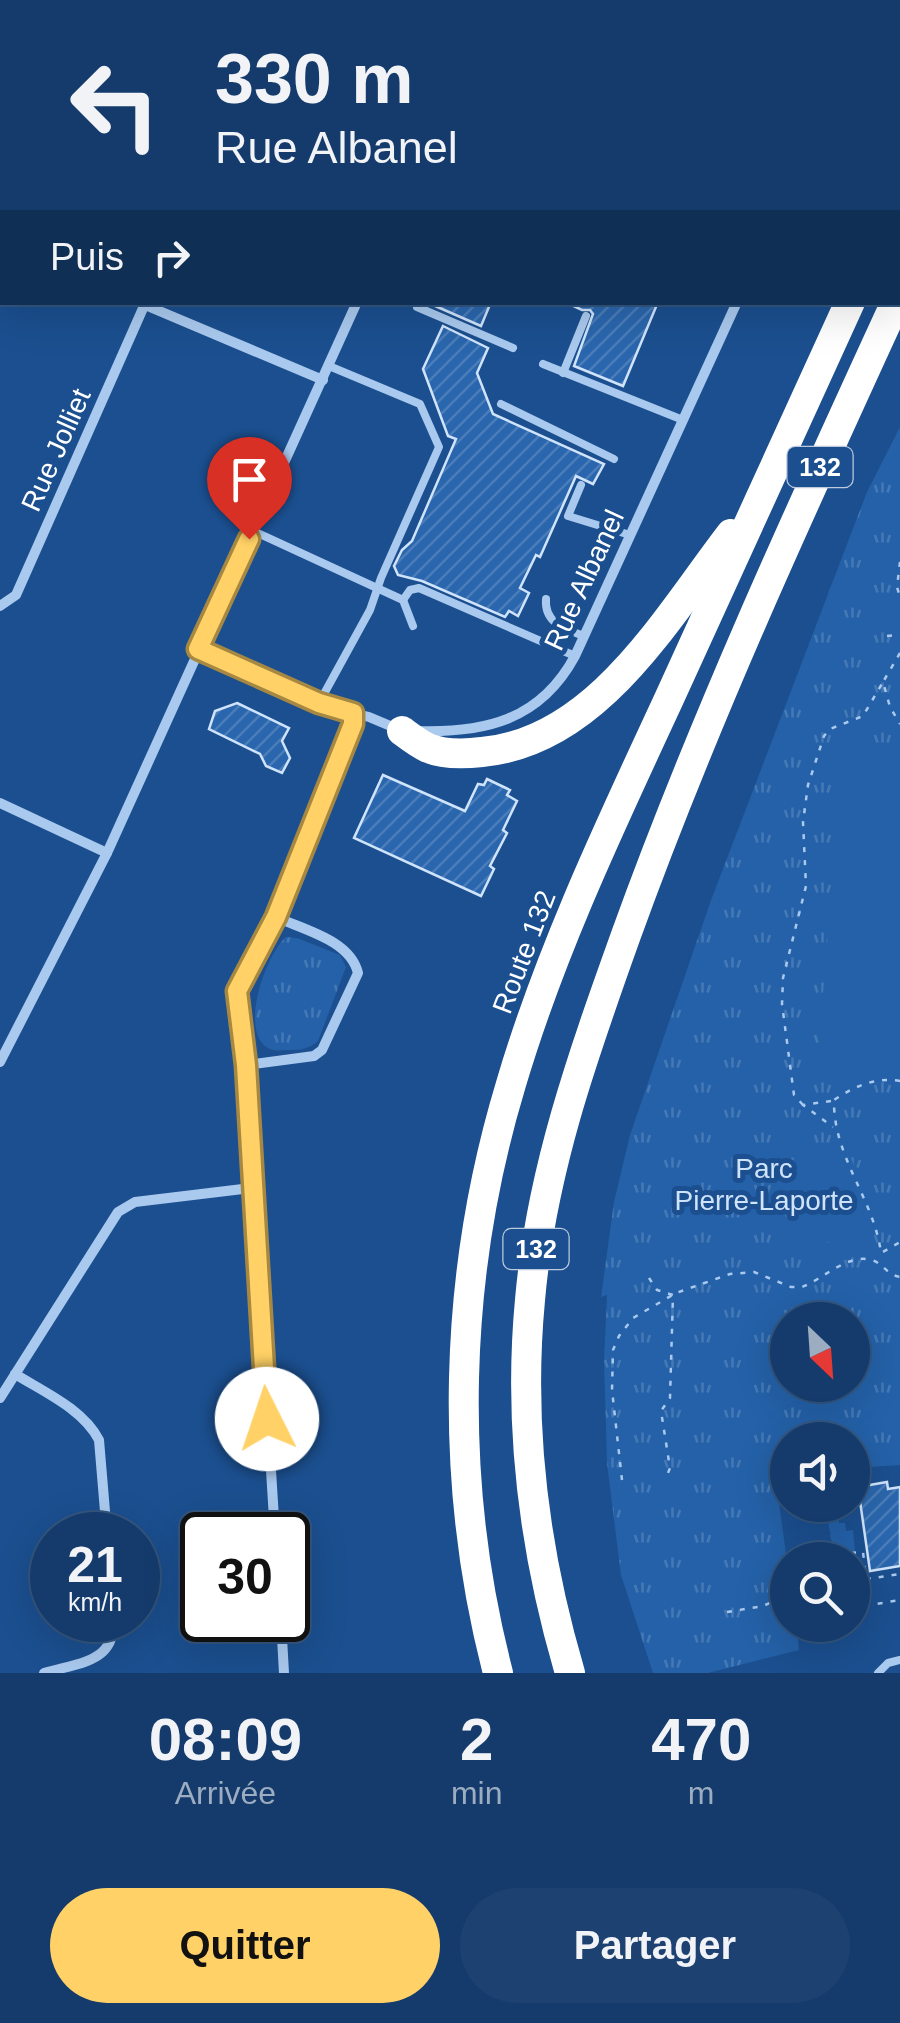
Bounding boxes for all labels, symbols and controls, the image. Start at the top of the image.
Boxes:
icon: left [50,40,180,170]
text: 330 m [215,40,413,118]
text: Rue Albanel [215,122,458,173]
icon: right [144,230,199,285]
text: Puis [50,236,124,278]
street label: Rue Jolliet [15,384,97,516]
pin [207,437,292,540]
road number: 132 [788,447,852,487]
icon: arrive [222,452,277,507]
street label: Rue Albanel [538,505,630,655]
street label: Route 132 [486,886,562,1018]
park label: Parc Pierre-Laporte [675,1153,853,1216]
road number: 132 [504,1229,568,1269]
north arrow [770,1302,870,1402]
map controls [770,1302,870,1642]
position arrow [215,1367,319,1471]
button: sound [770,1422,870,1522]
speed limit sign: 30 [180,1512,310,1642]
text: 21 [67,1537,123,1593]
button: search [770,1542,870,1642]
text: km/h [68,1588,122,1616]
text: 08:09 [149,1706,302,1773]
text: 2 [460,1706,493,1773]
text: 470 [651,1706,751,1773]
text: Arrivée [175,1775,276,1811]
text: min [451,1775,502,1811]
text: m [688,1775,715,1811]
button: Quitter [50,1888,440,2003]
button: Partager [460,1888,850,2003]

